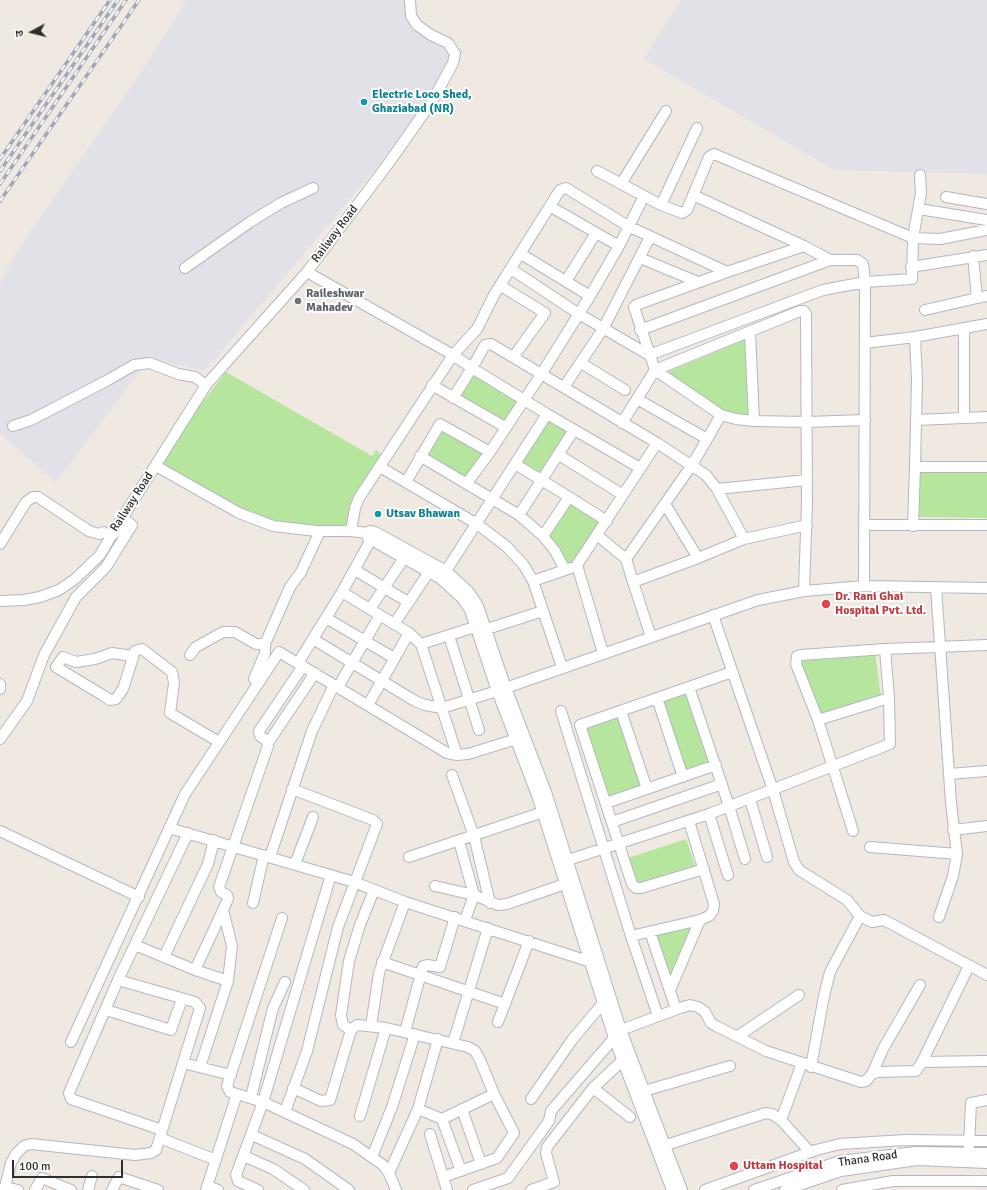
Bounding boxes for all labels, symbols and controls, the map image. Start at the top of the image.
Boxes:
north arrow [12,12,52,52]
text: उ [13,30,26,38]
place label: Electric Loco Shed, Ghaziabad (NR) [372,88,472,116]
marker: Electric Loco Shed, Ghaziabad (NR) [359,97,369,107]
street label: Railway Road [309,202,361,266]
place label: Raileshwar Mahadev [306,287,364,315]
marker: Raileshwar Mahadev [293,296,303,306]
street label: Railway Road [107,469,157,535]
place label: Utsav Bhawan [386,507,460,521]
marker: Utsav Bhawan [373,509,383,519]
place label: Dr. Rani Ghai Hospital Pvt. Ltd. [835,590,926,618]
marker: Dr. Rani Ghai Hospital Pvt. Ltd. [820,598,832,610]
street label: Thana Road [838,1148,898,1170]
scale bar [14,1152,125,1178]
text: 100 m [19,1159,51,1174]
place label: Uttam Hospital [743,1159,823,1173]
marker: Uttam Hospital [728,1160,740,1172]

